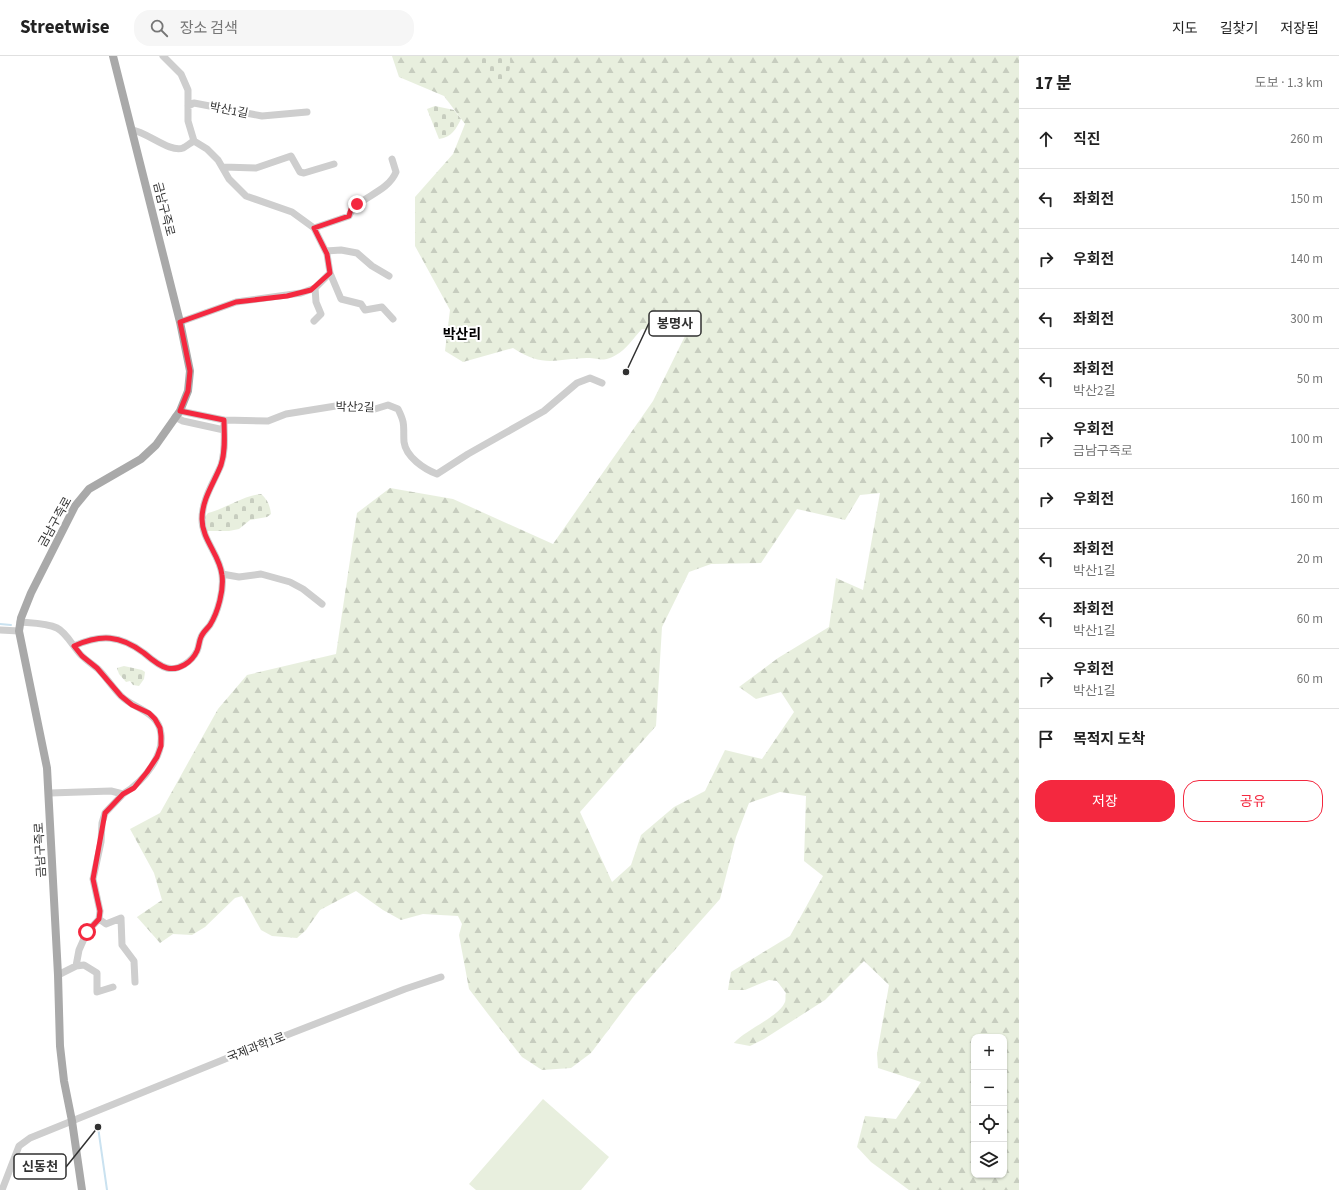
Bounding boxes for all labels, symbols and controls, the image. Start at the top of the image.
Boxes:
search box [134,10,414,46]
text: Streetwise [20,14,110,41]
icon: search [148,17,170,39]
text: 장소 검색 [180,18,238,39]
text: 지도 [1172,19,1198,39]
text: 길찾기 [1220,19,1258,39]
text: 저장됨 [1280,19,1319,39]
text: 17 분 [1035,72,1072,96]
text: 도보 · 1.3 km [1255,74,1323,92]
street label: 박산1길 [208,98,250,123]
icon: ahead [1035,128,1057,150]
text: 직진 [1073,129,1101,150]
text: 260 m [1290,130,1323,148]
street label: 금남구즉로 [149,180,178,238]
icon: left [1035,188,1057,210]
text: 좌회전 [1073,189,1114,210]
text: 150 m [1290,190,1323,208]
route end [348,195,366,213]
icon: right [1035,248,1057,270]
text: 우회전 [1073,249,1114,270]
text: 140 m [1290,250,1323,268]
icon: left [1035,308,1057,330]
text: 좌회전 [1073,309,1114,330]
text: 300 m [1290,310,1323,328]
callout: 봉명사 [649,311,701,336]
text: 봉명사 [657,315,693,333]
district label: 박산리 [443,325,481,345]
text: 좌회전 [1073,359,1114,380]
icon: left [1035,368,1057,390]
text: 50 m [1297,370,1323,388]
text: 박산2길 [1073,382,1115,400]
street label: 박산2길 [335,399,375,416]
text: 우회전 [1073,419,1114,440]
icon: right [1035,428,1057,450]
text: 100 m [1290,430,1323,448]
text: 금남구즉로 [1073,442,1133,460]
icon: right [1035,488,1057,510]
text: 우회전 [1073,489,1114,510]
text: 160 m [1290,490,1323,508]
street label: 금남구즉로 [35,494,76,551]
text: 좌회전 [1073,539,1114,560]
icon: left [1035,548,1057,570]
text: 20 m [1297,550,1323,568]
text: 박산1길 [1073,562,1115,580]
text: 좌회전 [1073,599,1114,620]
icon: left [1035,608,1057,630]
text: 60 m [1297,610,1323,628]
text: 박산1길 [1073,622,1115,640]
text: 우회전 [1073,659,1114,680]
icon: right [1035,668,1057,690]
text: 60 m [1297,670,1323,688]
text: 박산1길 [1073,682,1115,700]
icon: arrive [1035,728,1057,750]
text: 목적지 도착 [1073,729,1145,750]
button: 저장 [1035,780,1175,822]
button: 공유 [1183,780,1323,822]
street label: 금남구즉로 [31,822,50,878]
route start [78,923,96,941]
street label: 국제과학1로 [225,1029,288,1066]
map controls [971,1034,1007,1178]
button: + [971,1034,1007,1070]
button: − [971,1070,1007,1106]
button: locate [971,1106,1007,1142]
button: layers [971,1142,1007,1178]
callout: 신동천 [14,1154,66,1179]
text: 신동천 [22,1158,58,1176]

